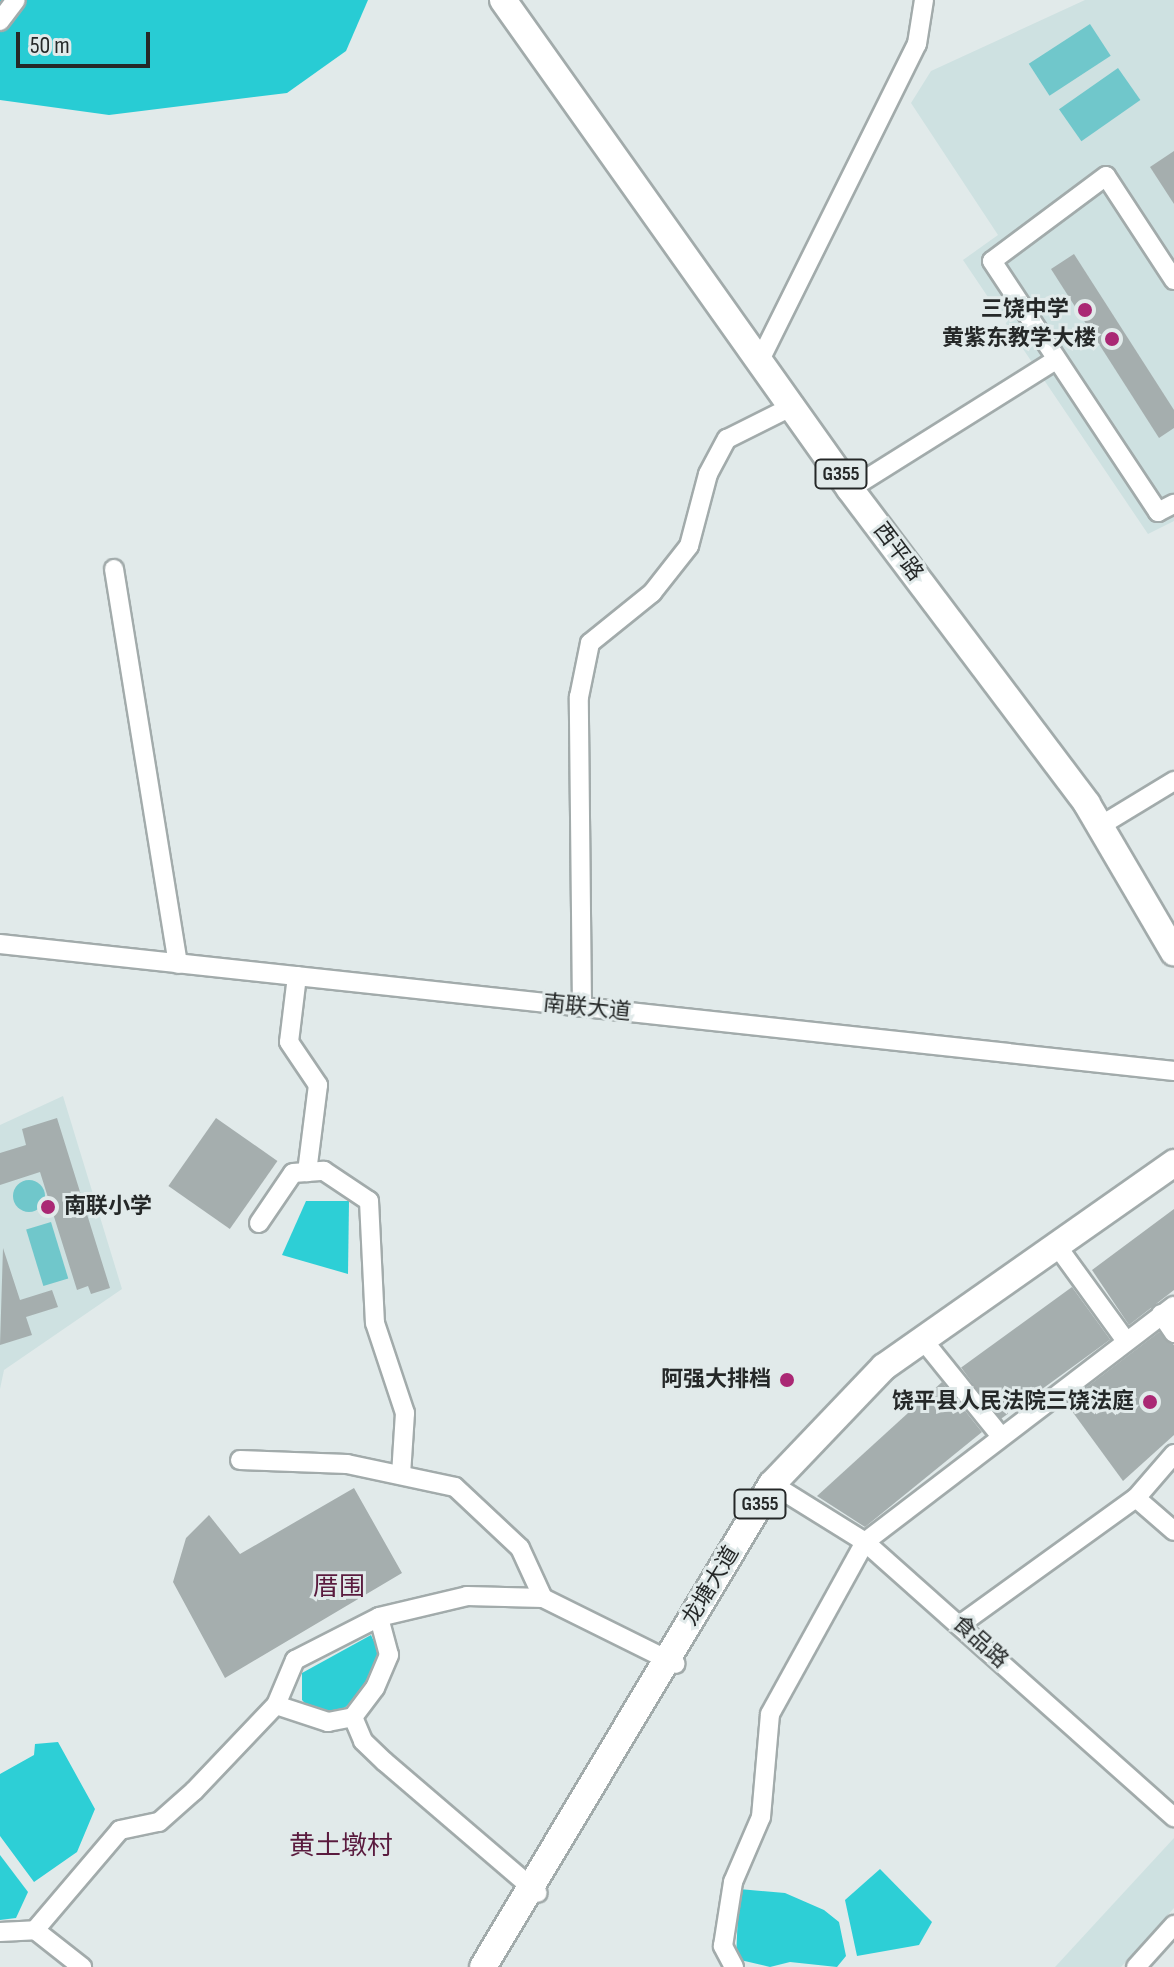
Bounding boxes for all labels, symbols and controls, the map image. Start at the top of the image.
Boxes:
scale bar [20,16,154,66]
text: 50 m [30,31,70,60]
place label: 三饶中学 [981,297,1069,323]
marker: 三饶中学 [1076,301,1094,319]
place label: 黄紫东教学大楼 [942,326,1096,352]
marker: 黄紫东教学大楼 [1103,330,1121,348]
road number: G355 [813,458,869,490]
street label: 西平路 [868,518,928,586]
street label: 南联大道 [542,990,632,1026]
place label: 南联小学 [64,1194,152,1220]
marker: 南联小学 [39,1198,57,1216]
place label: 阿强大排档 [661,1367,771,1393]
marker: 阿强大排档 [778,1371,796,1389]
place label: 饶平县人民法院三饶法庭 [892,1389,1134,1415]
marker: 饶平县人民法院三饶法庭 [1141,1393,1159,1411]
road number: G355 [732,1488,788,1520]
street label: 龙塘大道 [677,1541,745,1631]
district label: 厝围 [313,1572,365,1604]
street label: 食品路 [947,1610,1013,1674]
district label: 黄土墩村 [289,1831,393,1863]

